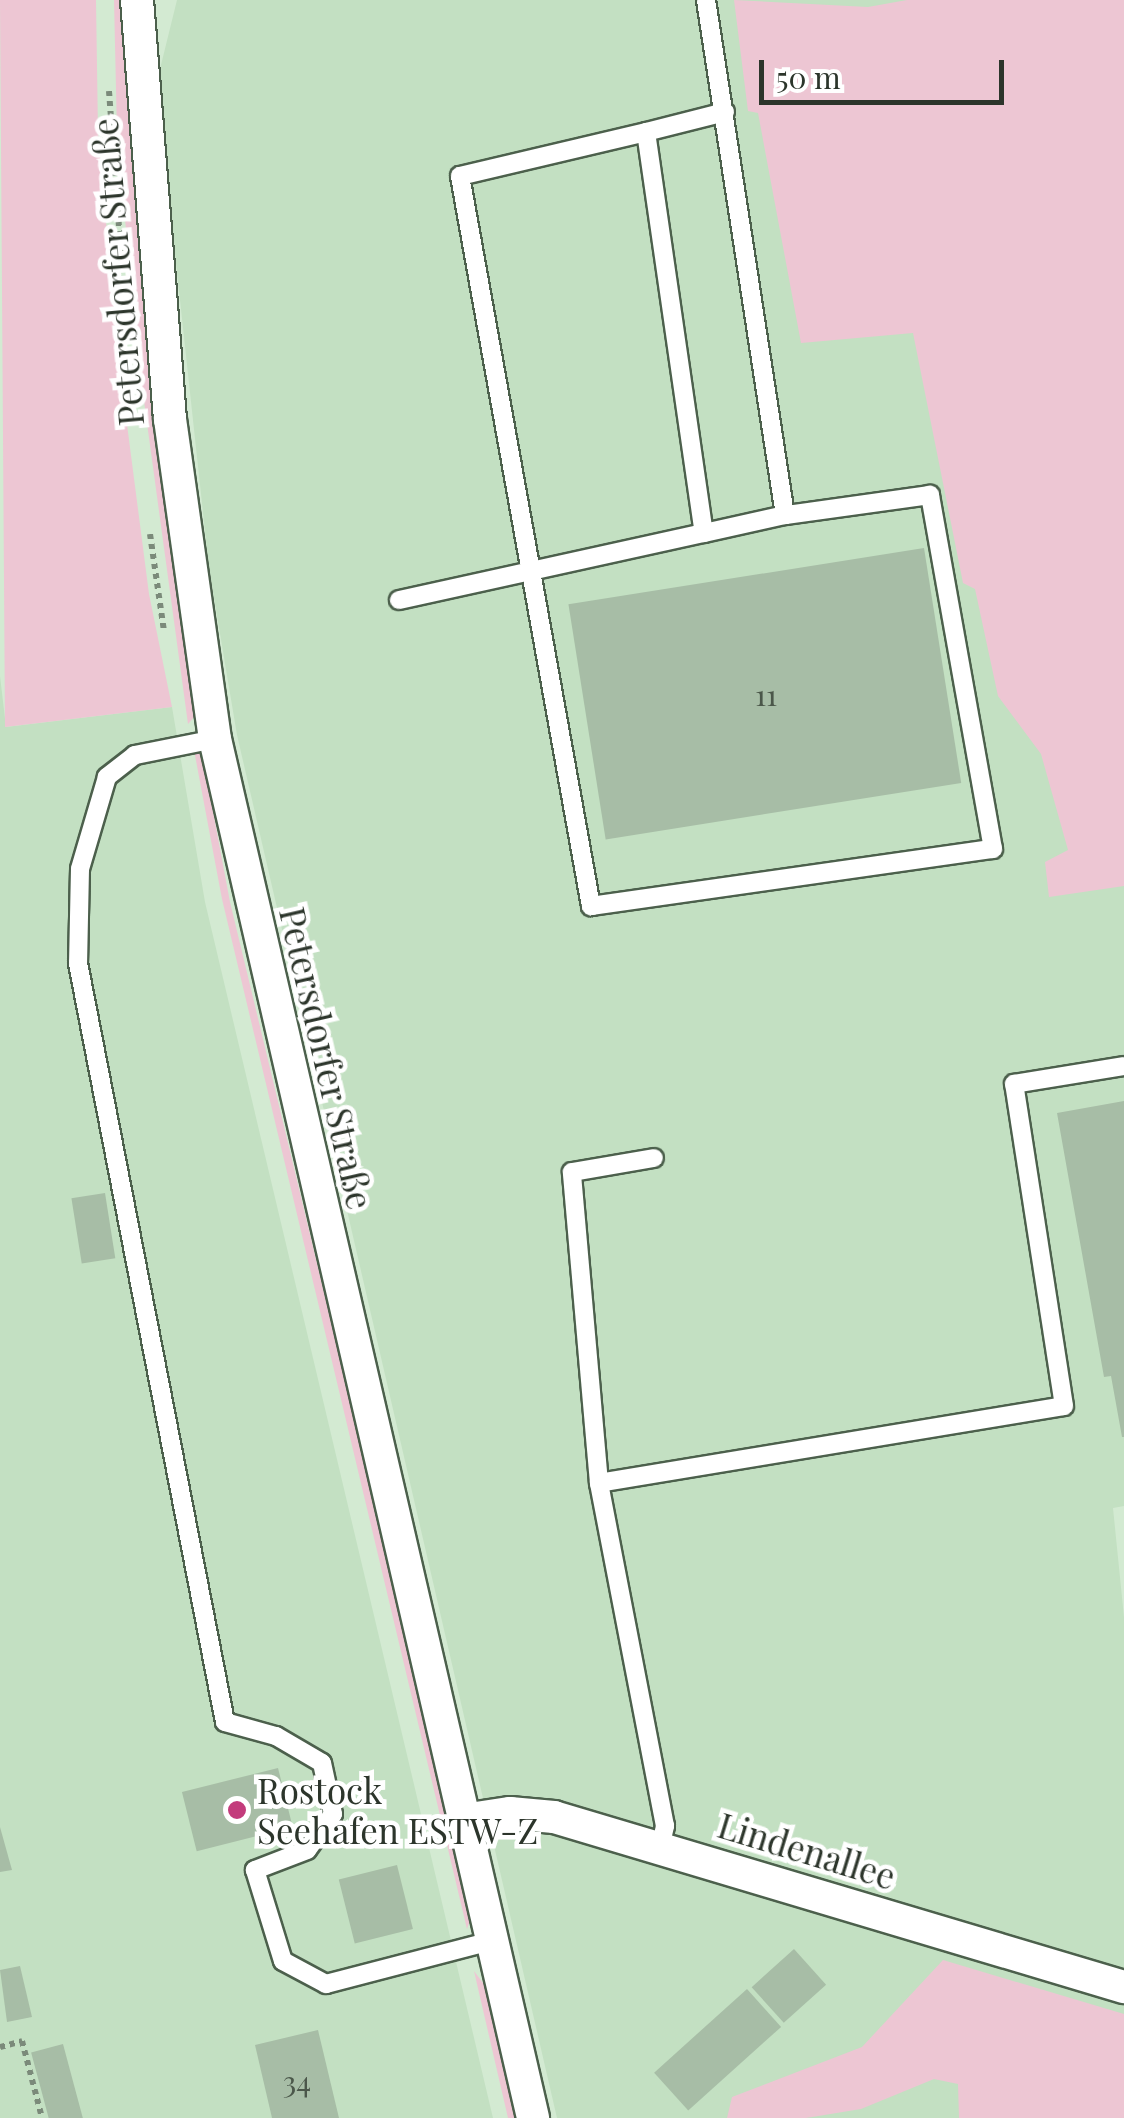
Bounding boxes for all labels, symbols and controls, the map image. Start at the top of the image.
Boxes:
scale bar [764,40,1009,102]
text: 50 m [776,57,841,97]
street label: Petersdorfer Straße [83,116,151,428]
house number: 11 [755,676,777,712]
street label: Petersdorfer Straße [272,902,382,1214]
place label: Rostock Seehafen ESTW-Z [257,1769,538,1851]
marker: Rostock Seehafen ESTW-Z [226,1799,248,1821]
street label: Lindenallee [713,1803,901,1897]
house number: 34 [283,2063,311,2099]

